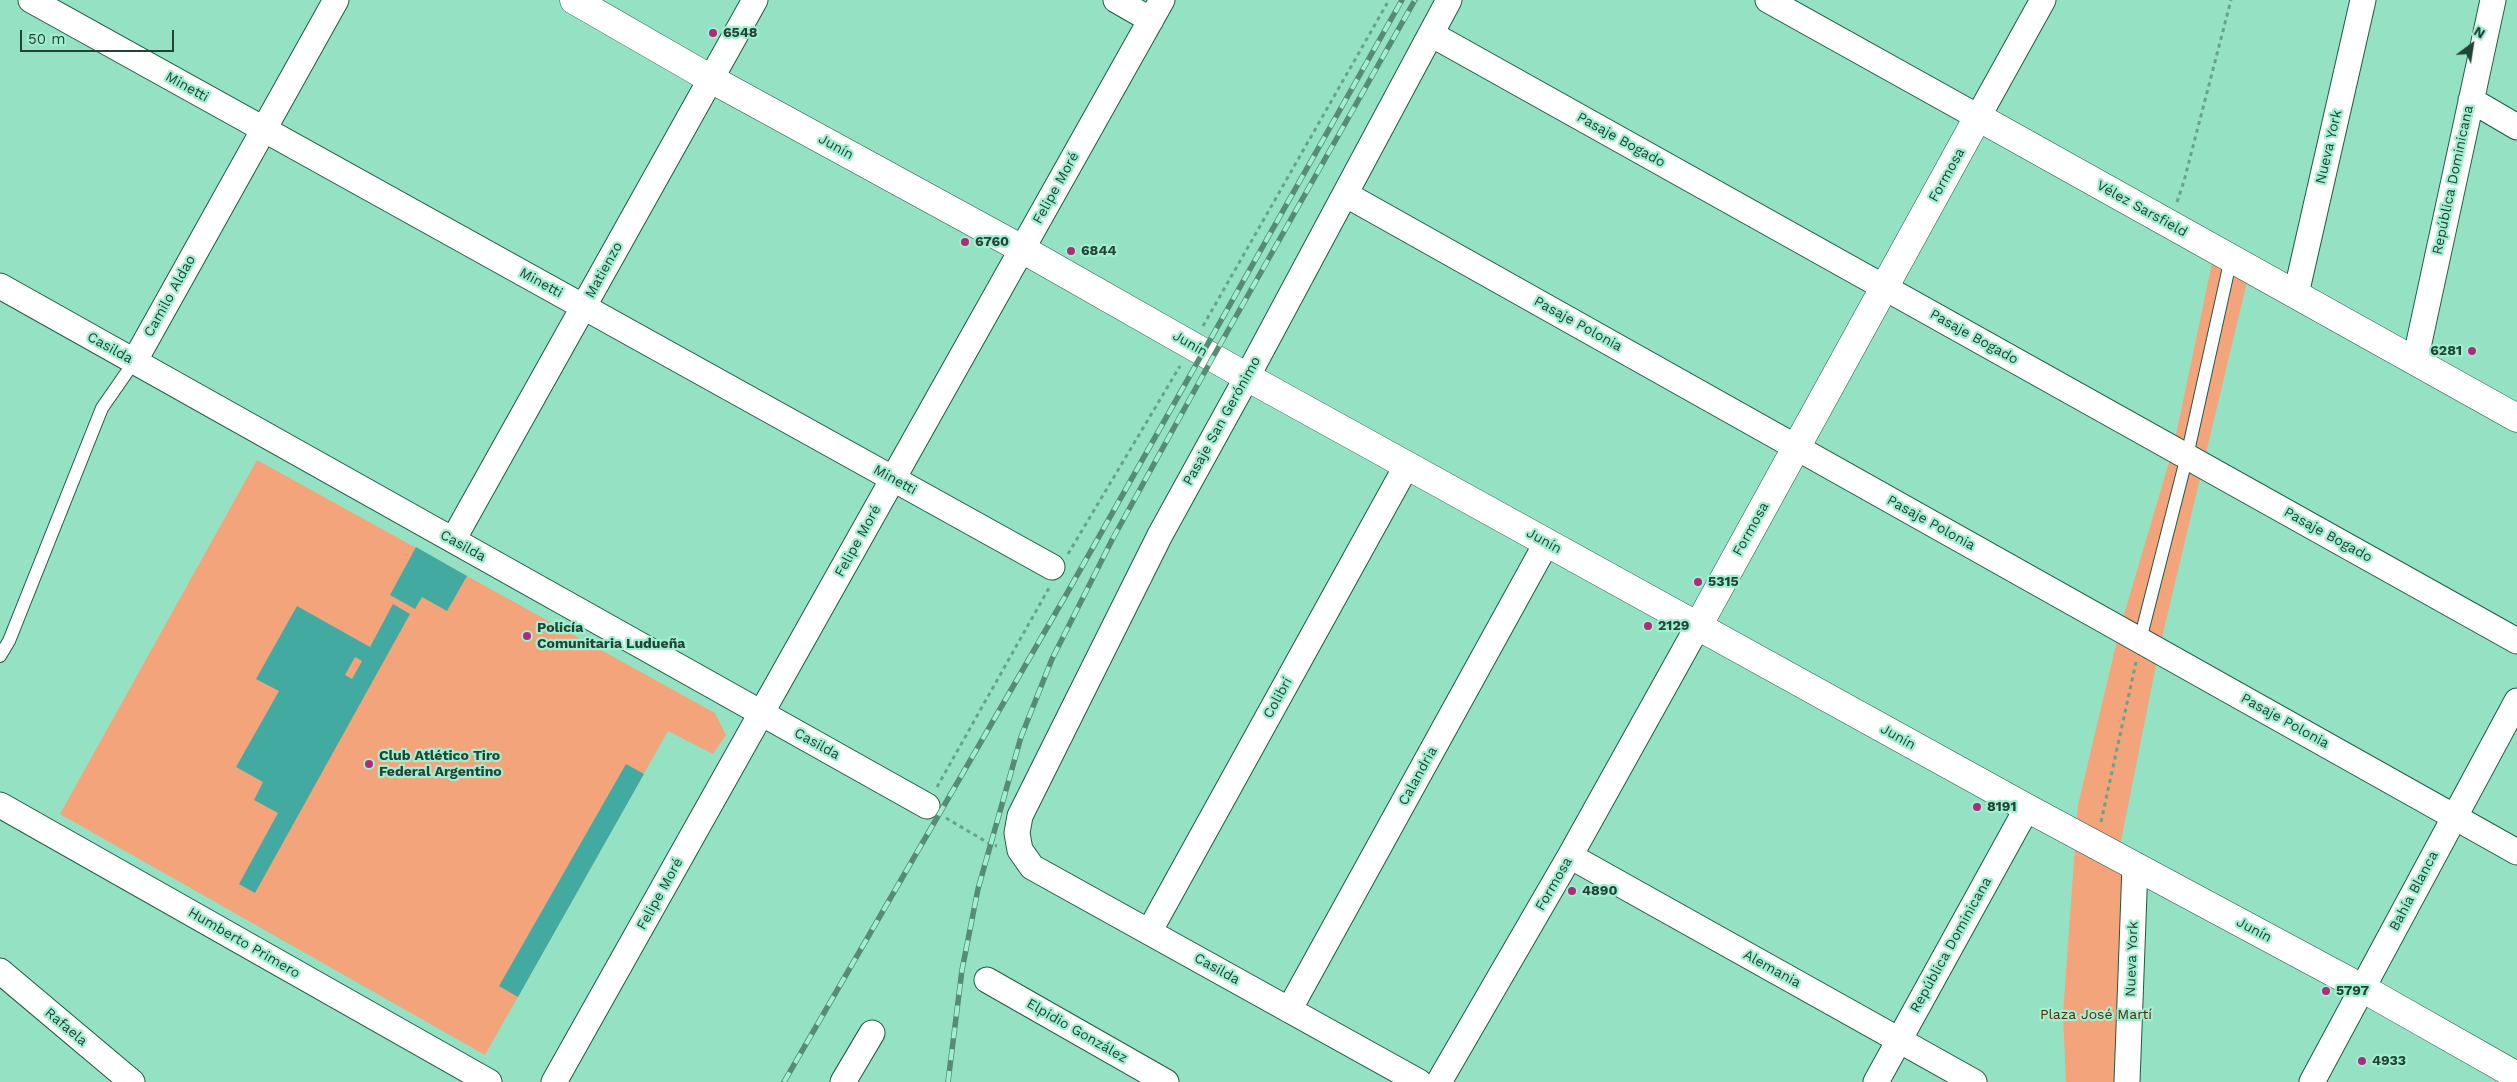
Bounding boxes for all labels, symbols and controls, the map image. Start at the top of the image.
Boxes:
scale bar [22,20,176,52]
north arrow [2447,20,2497,70]
text: N [2471,23,2488,42]
place label: 6548 [723,25,758,41]
marker: 6548 [707,27,719,39]
text: 50 m [28,30,65,48]
street label: Minetti [162,68,212,106]
street label: República Dominicana [2429,104,2477,256]
street label: Nueva York [2312,108,2346,186]
street label: Pasaje Bogado [1574,109,1668,171]
street label: Junín [816,131,856,163]
street label: Formosa [1925,145,1969,205]
street label: Felipe Moré [1029,149,1083,227]
street label: Vélez Sarsfield [2094,177,2190,241]
place label: 6760 [975,234,1009,250]
marker: 6760 [959,236,971,248]
street label: Matienzo [582,239,626,301]
place label: 6844 [1081,243,1116,259]
marker: 6844 [1065,245,1077,257]
street label: Camilo Aldao [141,252,199,340]
street label: Minetti [516,264,566,302]
street label: Pasaje Polonia [1531,293,1625,355]
street label: Pasaje Bogado [1927,306,2021,368]
street label: Junín [1170,327,1210,361]
street label: Casilda [84,329,136,367]
place label: 6281 [2430,343,2462,359]
marker: 6281 [2466,345,2478,357]
street label: Pasaje San Gerónimo [1180,354,1264,488]
street label: Minetti [870,461,920,499]
street label: Pasaje Polonia [1884,492,1978,554]
street label: Formosa [1729,499,1773,559]
street label: Felipe Moré [831,502,885,580]
street label: Pasaje Bogado [2281,504,2375,566]
street label: Junín [1524,525,1564,557]
street label: Casilda [437,527,489,565]
place label: 5315 [1708,574,1739,590]
marker: 5315 [1692,576,1704,588]
place label: 2129 [1658,618,1689,634]
place label: Policía Comunitaria Ludueña [537,620,685,652]
marker: 2129 [1642,620,1654,632]
marker: Policía Comunitaria Ludueña [521,630,533,642]
street label: Colibrí [1260,675,1296,721]
street label: Pasaje Polonia [2238,690,2332,752]
street label: Junín [1878,721,1918,753]
street label: Casilda [791,725,843,763]
street label: Calandria [1395,744,1441,808]
place label: Club Atlético Tiro Federal Argentino [379,748,502,780]
marker: Club Atlético Tiro Federal Argentino [363,758,375,770]
place label: 8191 [1987,799,2016,815]
marker: 8191 [1971,801,1983,813]
street label: Bahía Blanca [2386,848,2442,934]
street label: Formosa [1532,854,1576,914]
street label: Felipe Moré [633,855,687,933]
street label: República Dominicana [1907,874,1995,1016]
place label: 4890 [1582,883,1617,899]
marker: 4890 [1566,885,1578,897]
street label: Humberto Primero [185,904,303,982]
street label: Junín [2234,914,2274,946]
street label: Nueva York [2122,921,2142,997]
street label: Alemania [1740,946,1804,992]
street label: Casilda [1191,950,1243,988]
place label: 5797 [2336,983,2369,999]
marker: 5797 [2320,985,2332,997]
street label: Elpidio González [1024,995,1130,1067]
street label: Rafaela [41,1004,91,1050]
park label: Plaza José Martí [2040,1007,2152,1023]
place label: 4933 [2372,1053,2406,1069]
marker: 4933 [2356,1055,2368,1067]

